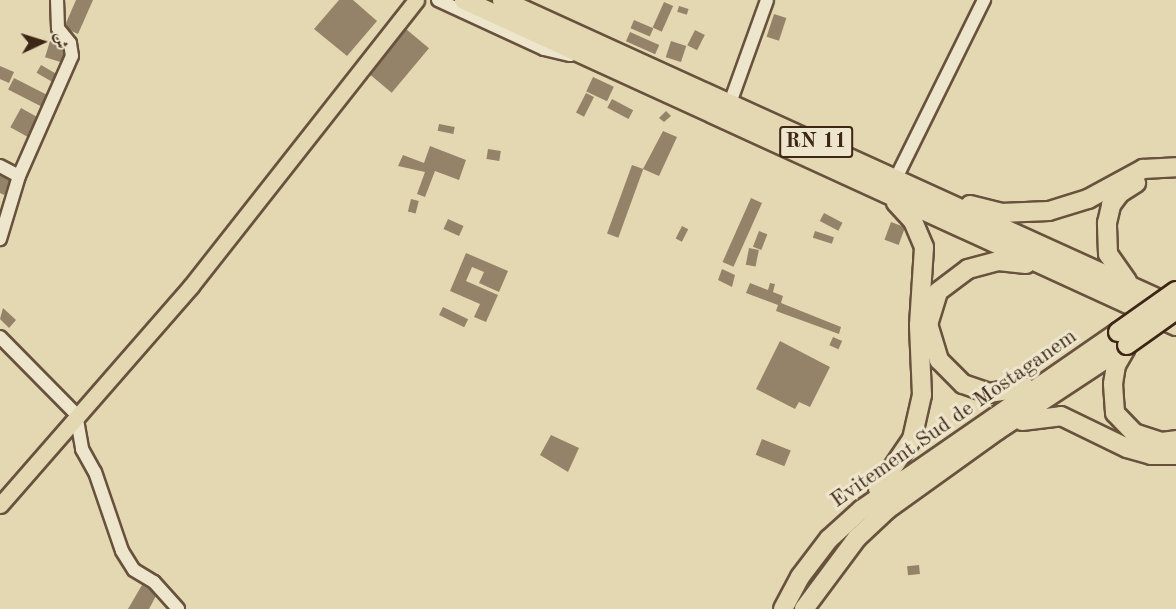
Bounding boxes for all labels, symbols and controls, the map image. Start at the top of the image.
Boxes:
north arrow [12,12,72,72]
text: ش [51,32,68,49]
road number: RN 11 [778,124,854,160]
street label: Evitement Sud de Mostaganem [826,324,1082,514]

